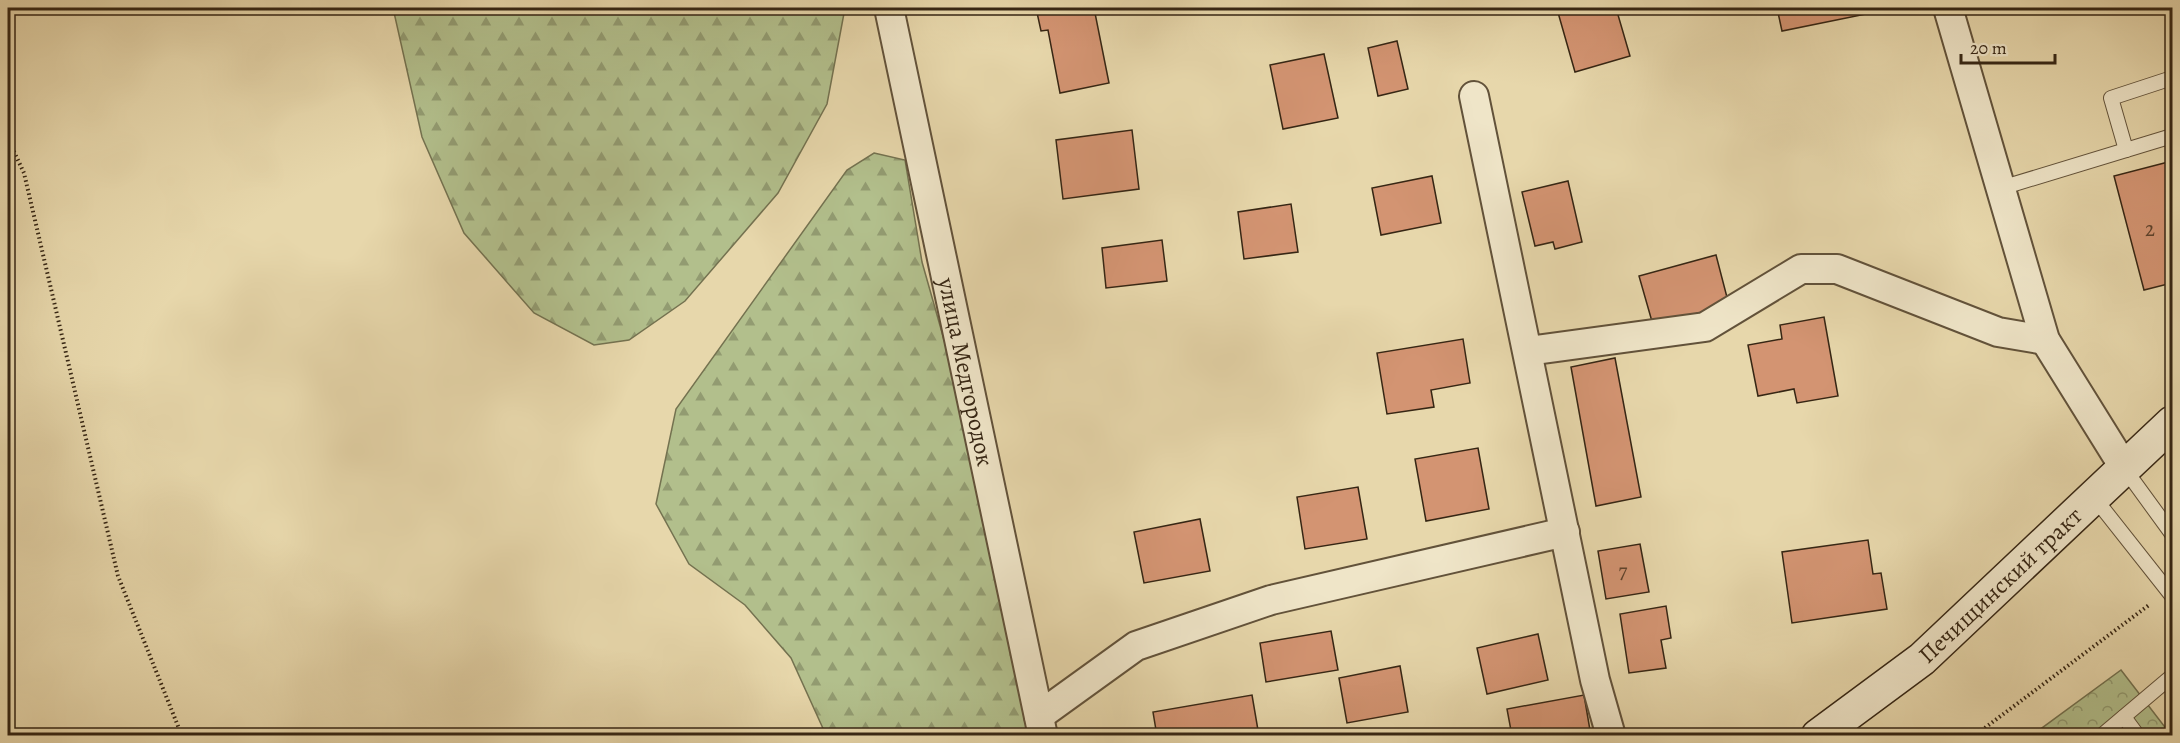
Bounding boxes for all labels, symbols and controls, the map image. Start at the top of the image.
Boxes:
scale bar [1961,27,2056,65]
text: 20 m [1970,36,2007,60]
house number: 2 [2145,215,2155,243]
street label: улица Медгородок [930,274,1002,469]
street label: Печищинский тракт [1911,500,2089,670]
house number: 7 [1619,557,1628,585]

